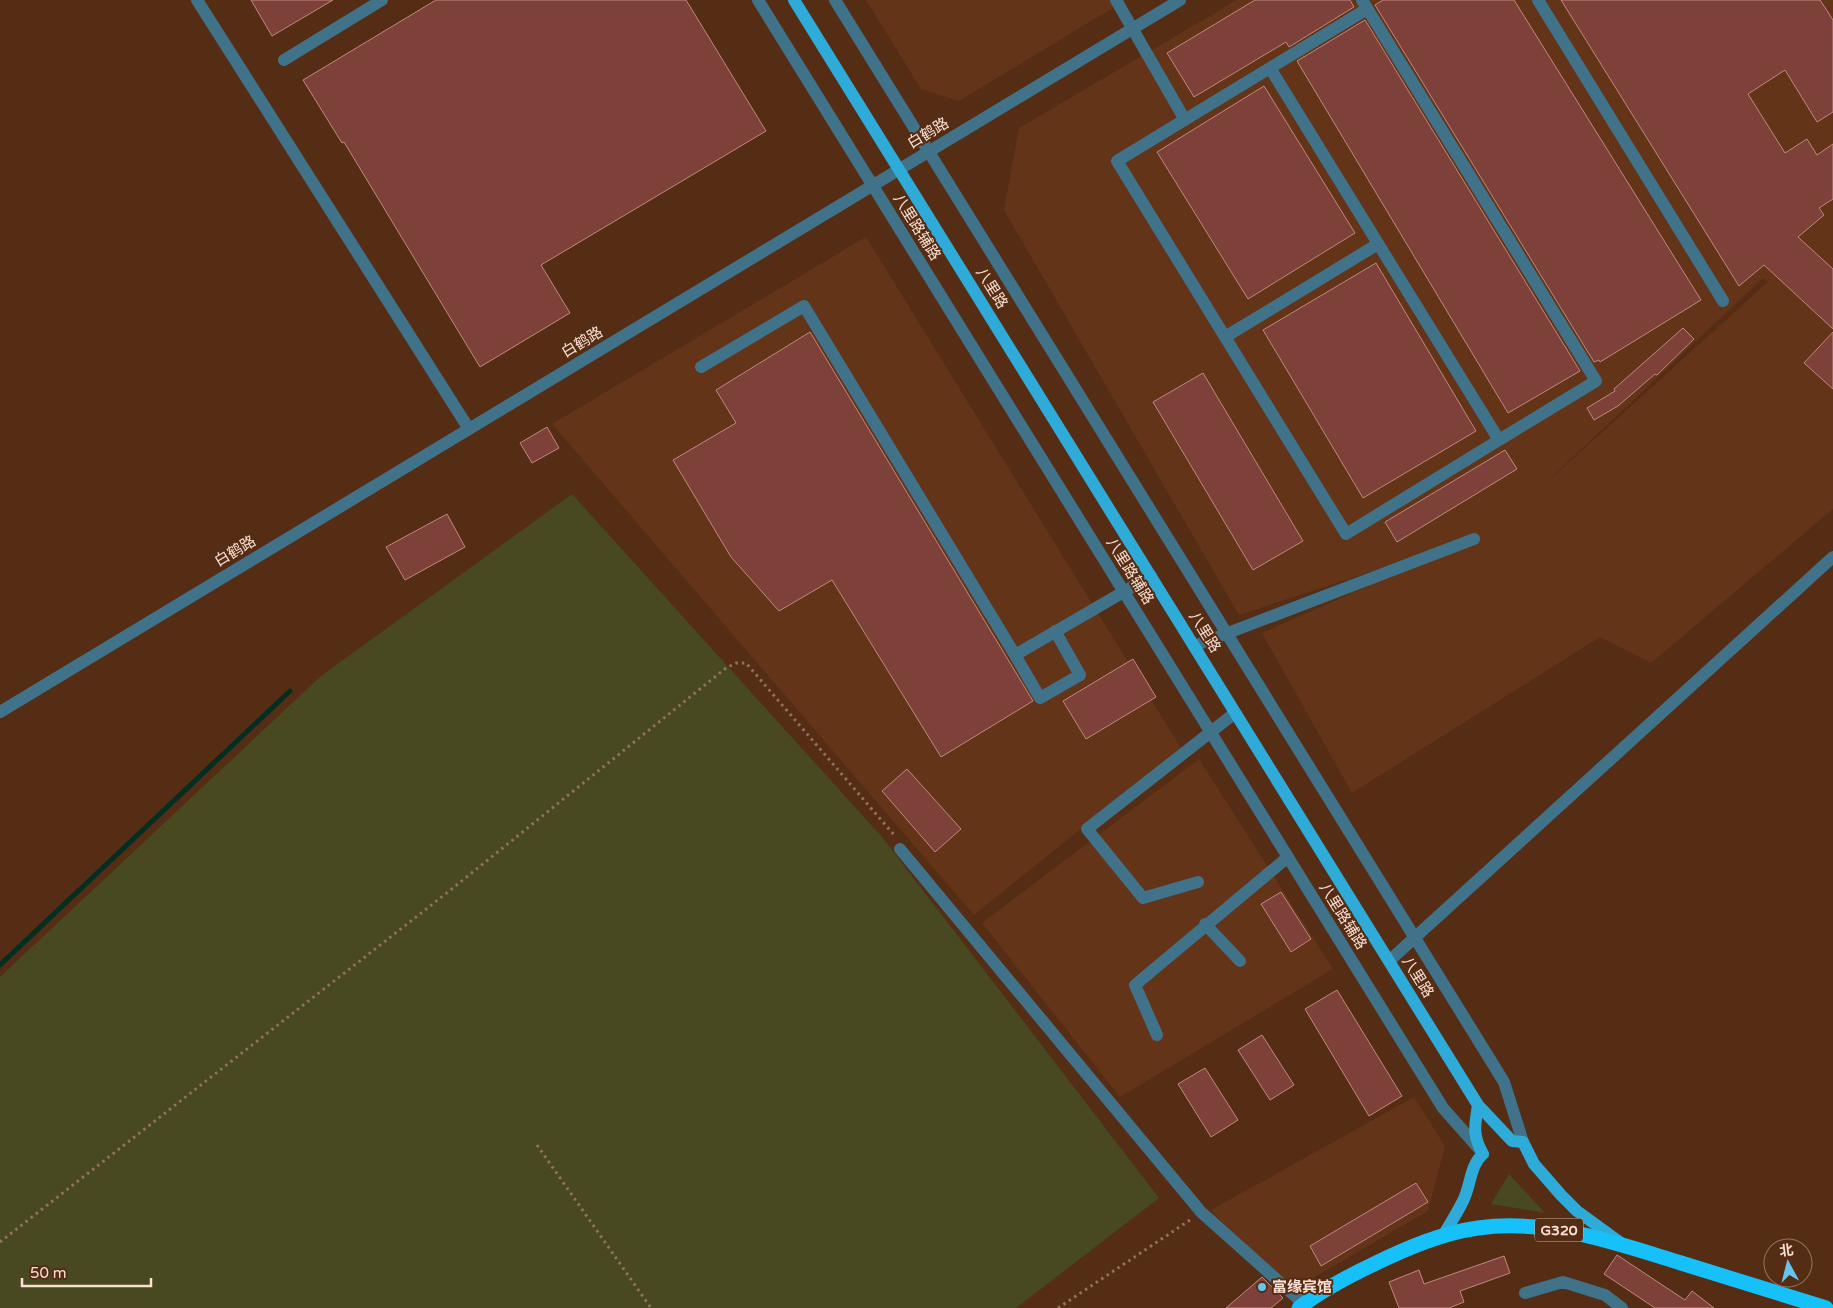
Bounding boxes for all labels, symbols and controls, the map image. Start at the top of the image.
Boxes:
street label: 白鹤路 [904,114,952,152]
street label: 八里路辅路 [889,190,945,264]
street label: 八里路 [972,264,1012,312]
street label: 白鹤路 [558,323,606,361]
street label: 白鹤路 [211,532,259,570]
street label: 八里路辅路 [1102,534,1158,608]
street label: 八里路 [1185,608,1225,656]
street label: 八里路辅路 [1315,879,1371,953]
street label: 八里路 [1398,953,1438,1001]
road number: G320 [1535,1218,1583,1242]
north arrow [1763,1238,1813,1288]
text: 北 [1778,1241,1794,1260]
scale bar [22,1256,151,1288]
text: 50 m [30,1264,67,1282]
place label: 富缘宾馆 [1272,1278,1332,1296]
marker: 富缘宾馆 [1256,1281,1268,1293]

